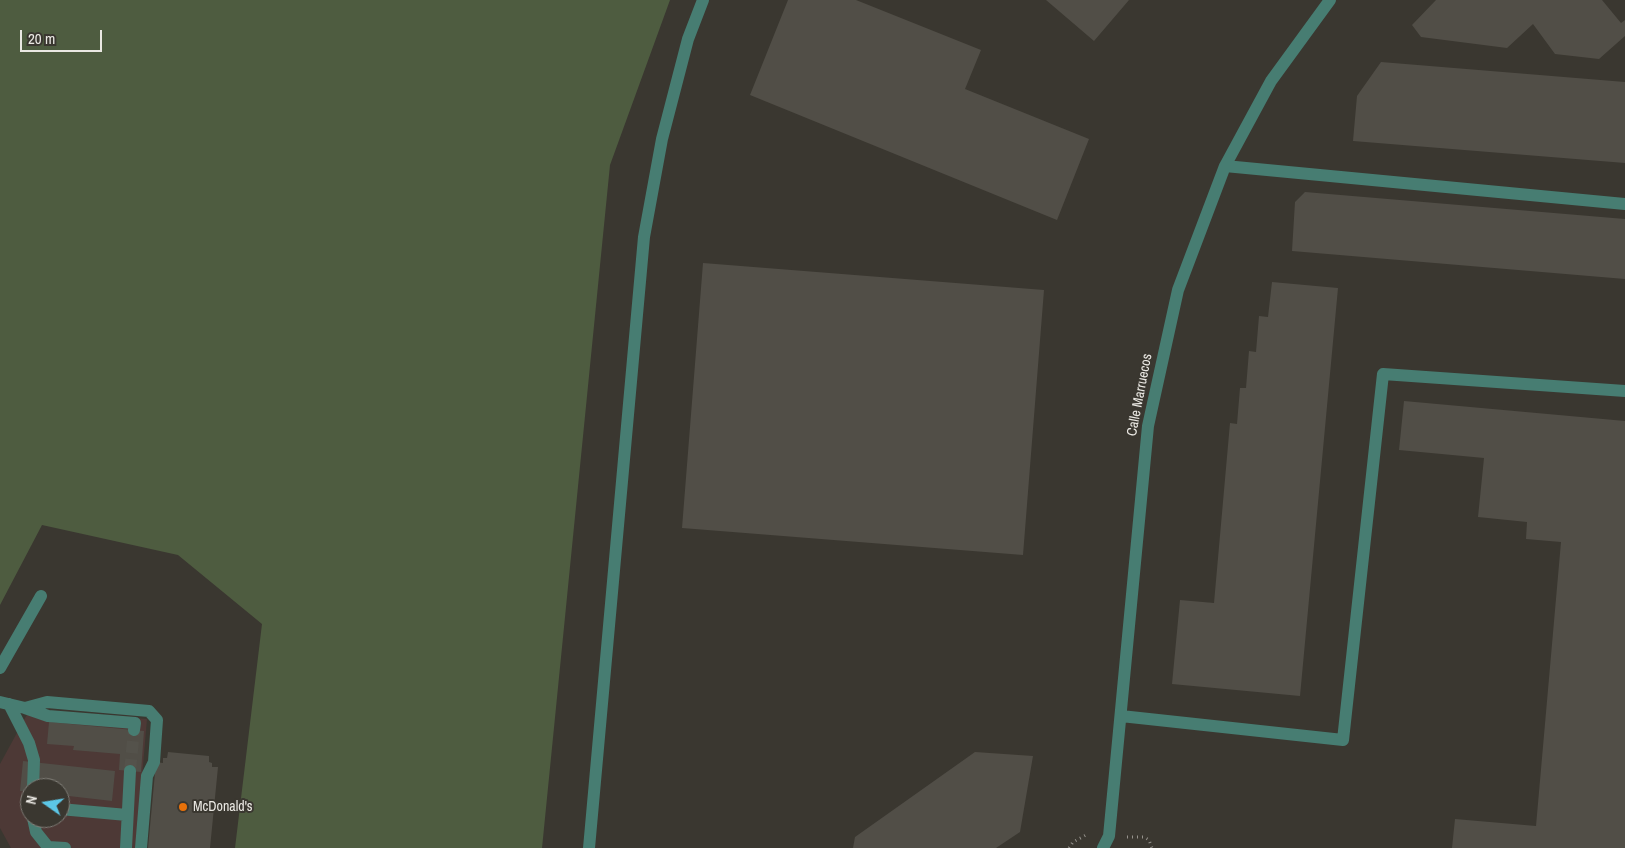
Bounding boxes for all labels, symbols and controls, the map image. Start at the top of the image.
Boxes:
scale bar [22,20,105,52]
text: 20 m [28,28,55,49]
street label: Calle Marruecos [1124,352,1156,438]
north arrow [20,778,70,828]
text: N [22,794,41,806]
place label: McDonald's [193,799,253,815]
marker: McDonald's [177,801,189,813]

